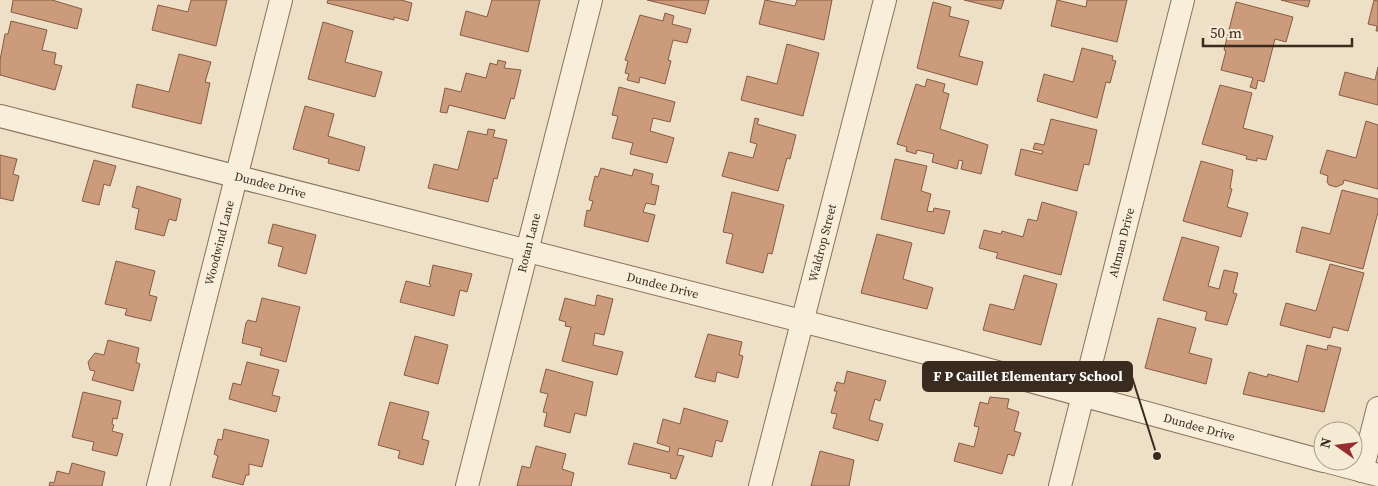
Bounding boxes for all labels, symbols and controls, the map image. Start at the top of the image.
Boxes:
scale bar [1203,15,1352,47]
text: 50 m [1210,22,1242,43]
street label: Dundee Drive [233,168,308,202]
street label: Woodwind Lane [201,199,238,287]
street label: Waldrop Street [805,202,840,283]
street label: Altman Drive [1105,206,1138,279]
street label: Rotan Lane [514,211,544,274]
street label: Dundee Drive [625,269,700,302]
callout: F P Caillet Elementary School [923,362,1132,391]
text: F P Caillet Elementary School [933,366,1123,386]
street label: Dundee Drive [1162,410,1237,445]
north arrow [1313,421,1363,471]
text: N [1314,435,1336,450]

